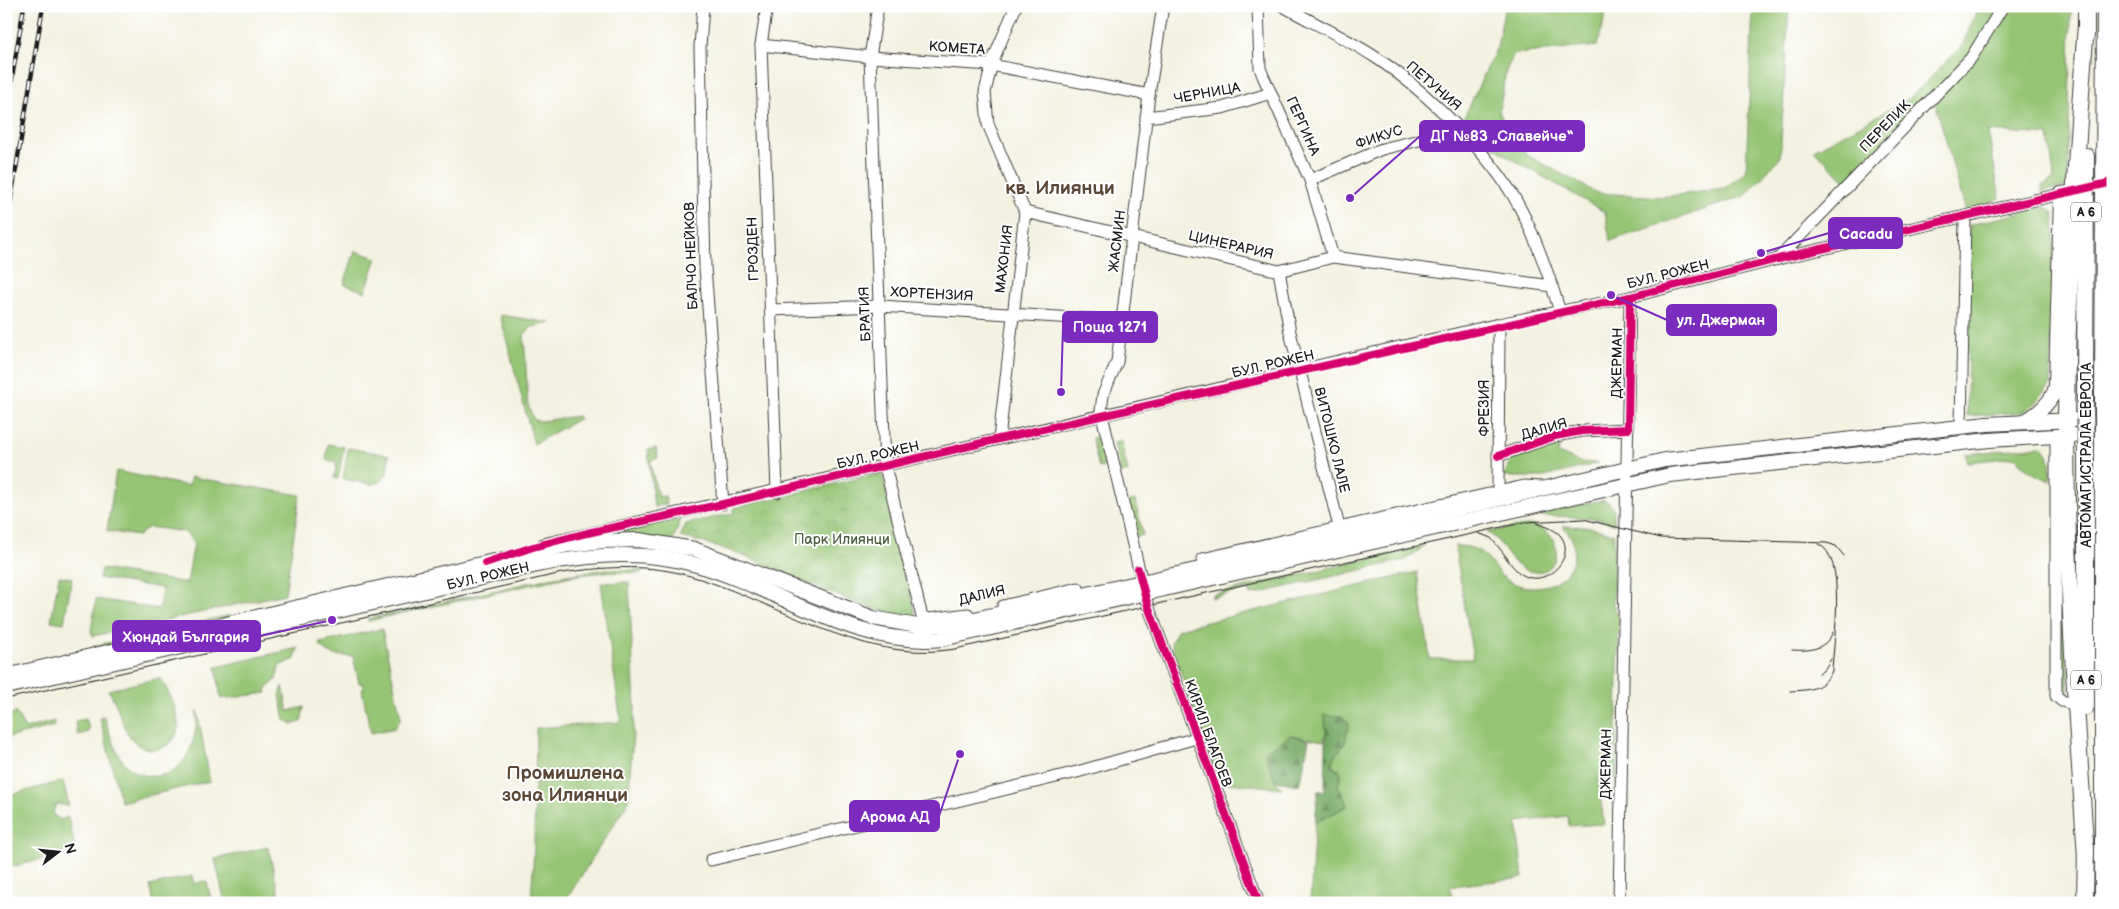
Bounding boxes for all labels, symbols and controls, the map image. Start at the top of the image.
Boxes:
street label: КОМЕТА [928,38,986,58]
street label: ПЕТУНИЯ [1403,57,1465,115]
street label: ЧЕРНИЦА [1172,79,1242,107]
street label: ГЕРГИНА [1282,94,1324,159]
street label: ПЕРЕЛИК [1856,96,1915,156]
street label: ФИКУС [1353,121,1405,153]
callout: ДГ №83 „Славейче“ [1420,121,1584,151]
text: ДГ №83 „Славейче“ [1430,127,1574,146]
district label: кв. Илиянци [1005,177,1115,200]
street label: БАЛЧО НЕЙКОВ [681,202,701,310]
road number: A 6 [2071,202,2101,222]
street label: ЖАСМИН [1105,209,1129,273]
street label: ГРОЗДЕН [743,217,763,281]
callout: Cacadu [1829,218,1902,248]
street label: МАХОНИЯ [991,224,1017,294]
text: Cacadu [1839,225,1893,244]
street label: ЦИНЕРАРИЯ [1187,227,1275,263]
street label: БУЛ. РОЖЕН [1625,256,1711,292]
street label: ХОРТЕНЗИЯ [890,283,974,305]
street label: БРАТИЯ [856,286,874,342]
callout: ул. Джерман [1667,305,1776,335]
text: ул. Джерман [1677,311,1765,330]
callout: Поща 1271 [1063,312,1157,342]
text: Поща 1271 [1073,318,1147,337]
street label: ДЖЕРМАН [1608,327,1626,399]
street label: БУЛ. РОЖЕН [1230,346,1316,382]
street label: АВТОМАГИСТРАЛА ЕВРОПА [2078,362,2095,549]
street label: ФРЕЗИЯ [1476,379,1493,437]
street label: ВИТОШКО ЛАЛЕ [1311,385,1353,495]
street label: ДАЛИЯ [1519,414,1569,444]
street label: БУЛ. РОЖЕН [835,437,921,473]
park label: Парк Илиянци [794,531,890,548]
street label: БУЛ. РОЖЕН [445,558,531,594]
street label: ДАЛИЯ [957,581,1007,609]
callout: Хюндай България [113,621,260,651]
text: Хюндай България [122,628,249,647]
road number: A 6 [2071,670,2101,690]
street label: КИРИЛ БЛАГОЕВ [1181,677,1235,789]
street label: ДЖЕРМАН [1597,728,1615,800]
district label: Промишлена зона Илиянци [502,762,628,807]
callout: Арома АД [850,801,939,831]
text: Арома АД [859,808,930,827]
north arrow [32,826,82,876]
text: N [60,841,80,856]

